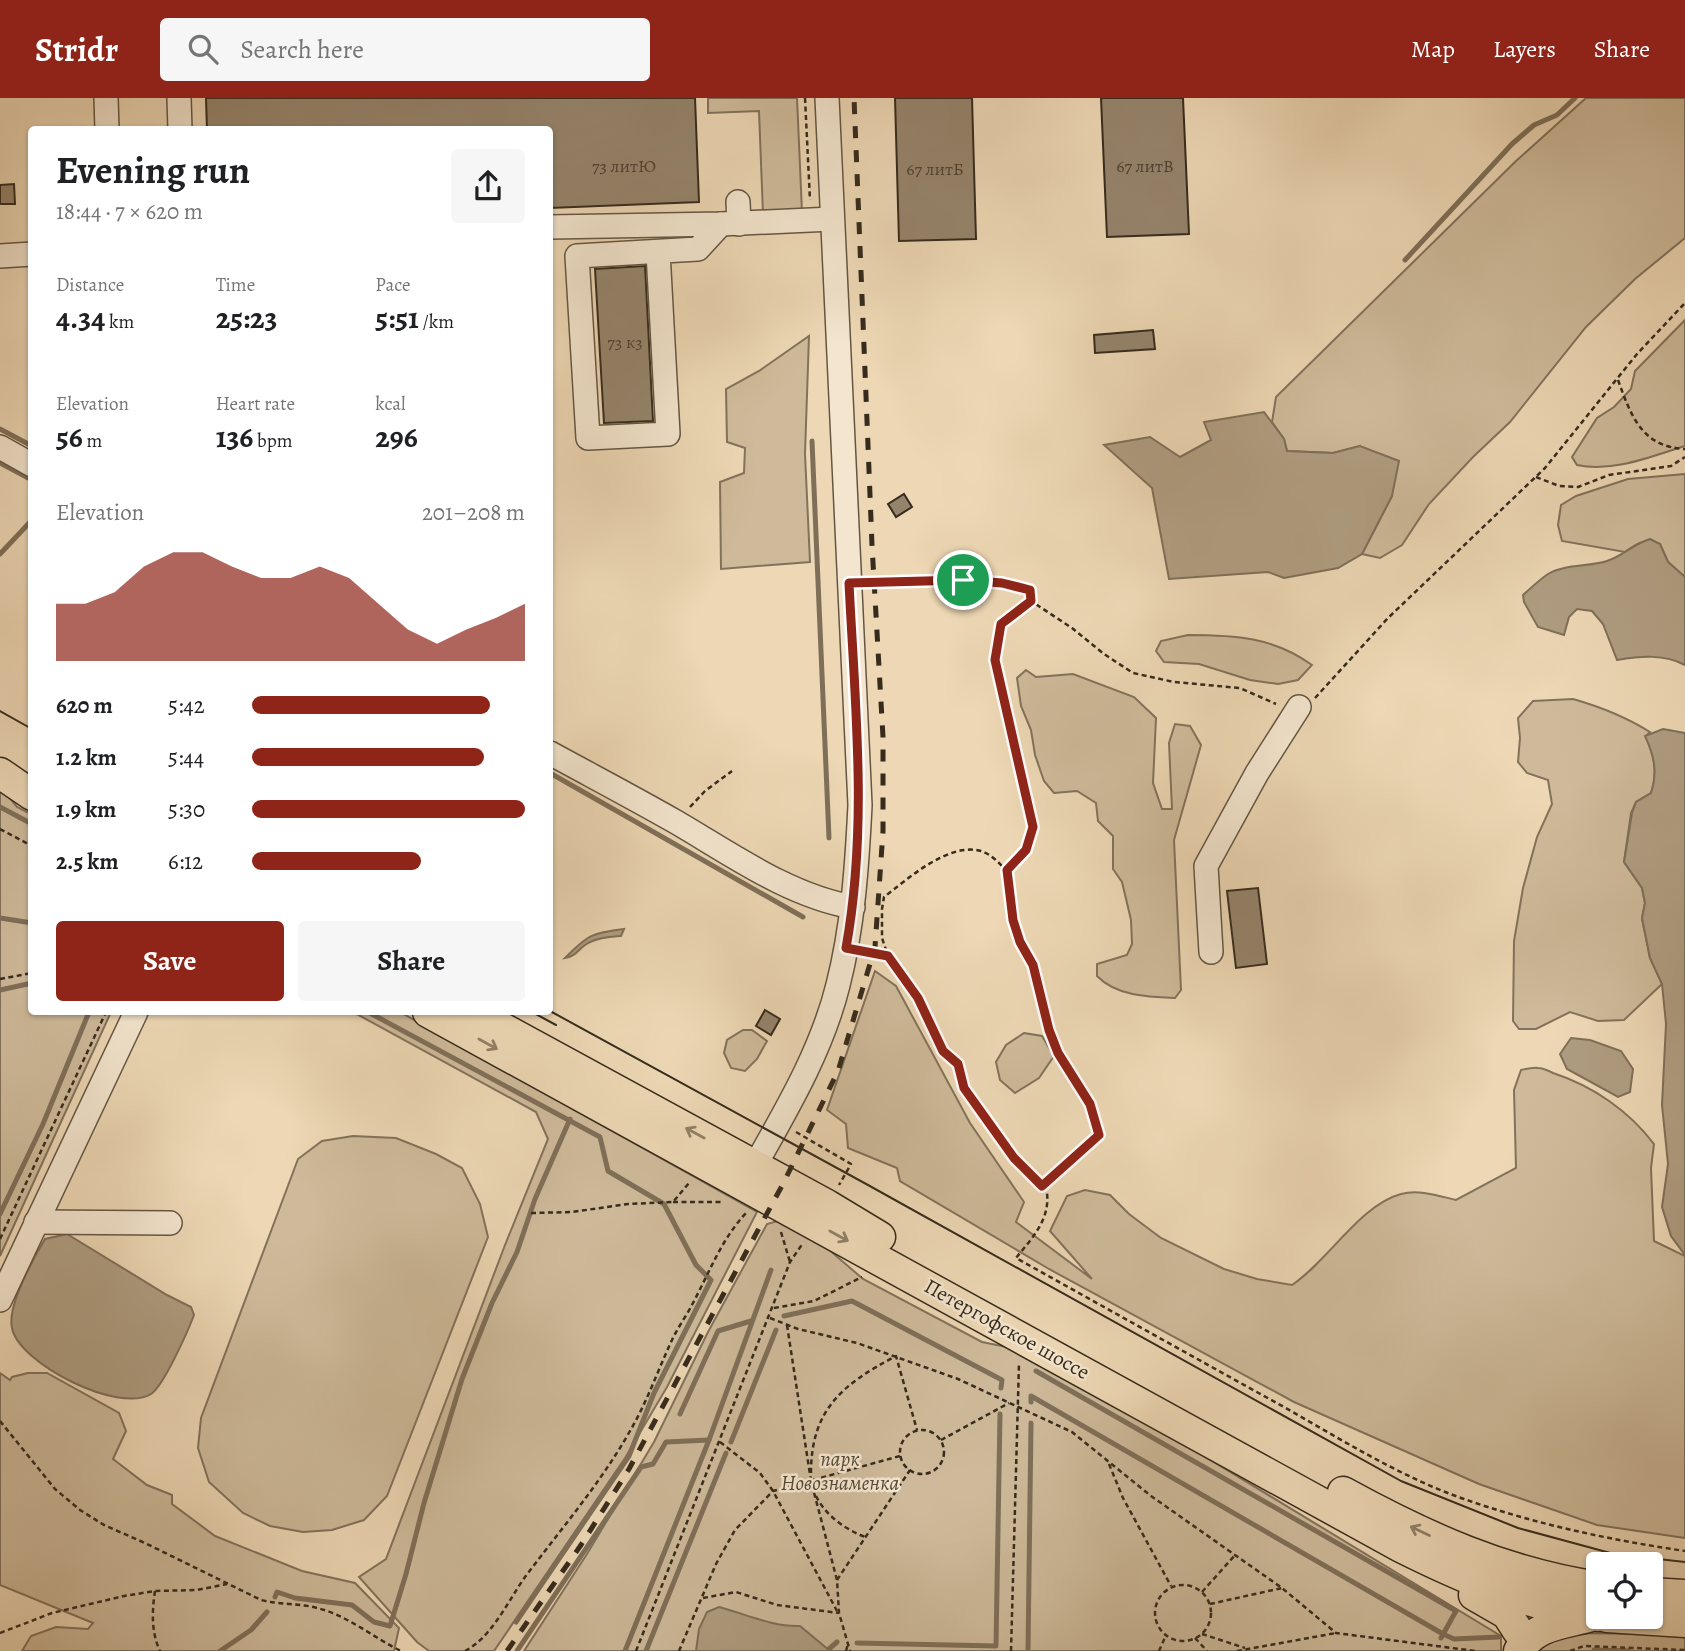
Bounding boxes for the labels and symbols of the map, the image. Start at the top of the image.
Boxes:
house number: 73 литЮ [592,154,656,178]
house number: 67 литВ [1116,154,1174,178]
house number: 67 литБ [906,157,964,181]
house number: 73 к3 [607,330,643,354]
pin [933,550,993,610]
one-way arrow [477,1038,498,1051]
one-way arrow [685,1126,706,1139]
one-way arrow [828,1230,849,1243]
street label: Петергофское шоссе [919,1272,1095,1386]
park label: парк Новознаменка [781,1445,900,1497]
one-way arrow [1410,1524,1431,1538]

